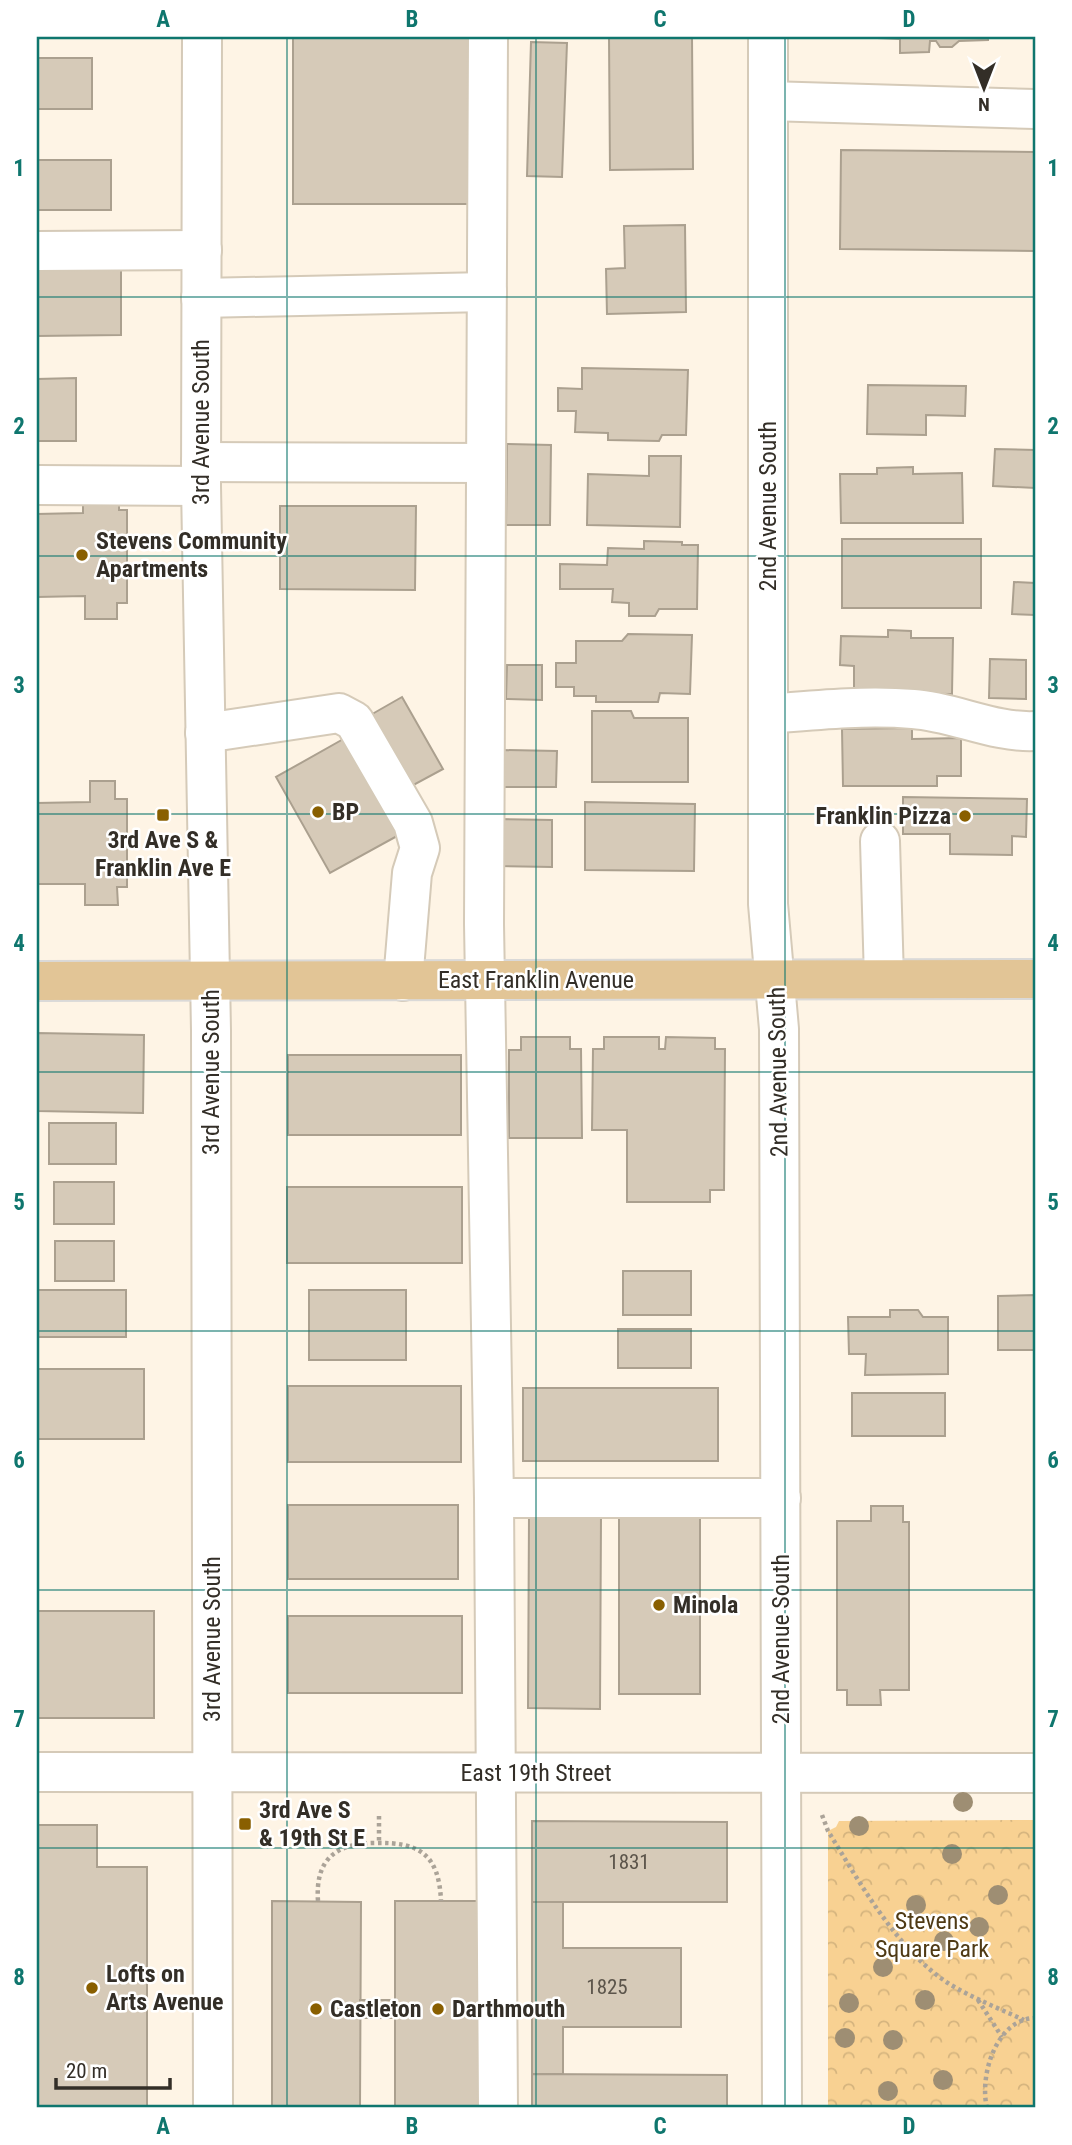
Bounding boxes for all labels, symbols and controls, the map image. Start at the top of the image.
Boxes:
text: A [156,6,170,33]
text: B [406,6,418,33]
text: C [653,6,667,33]
text: D [903,6,916,33]
north arrow [950,52,1020,122]
text: N [978,93,990,116]
text: 1 [13,155,25,182]
text: 1 [1047,155,1059,182]
street label: 3rd Avenue South [187,339,215,505]
text: 2 [13,413,25,440]
text: 2 [1047,413,1059,440]
street label: 2nd Avenue South [754,421,782,591]
place label: Stevens Community Apartments [96,527,287,583]
marker: Stevens Community Apartments [74,547,90,563]
text: 3 [13,672,25,699]
text: 3 [1047,672,1059,699]
place label: BP [332,798,359,826]
place label: Franklin Pizza [816,802,951,830]
marker: BP [310,804,326,820]
marker: 3rd Ave S & Franklin Ave E [155,807,171,823]
marker: Franklin Pizza [957,808,973,824]
place label: 3rd Ave S & Franklin Ave E [95,826,231,882]
text: 4 [13,930,25,957]
text: 4 [1047,930,1059,957]
street label: East Franklin Avenue [438,966,634,994]
street label: 2nd Avenue South [763,987,793,1157]
street label: 3rd Avenue South [197,989,225,1155]
text: 5 [13,1189,25,1216]
text: 5 [1047,1189,1059,1216]
text: 6 [13,1447,25,1474]
text: 6 [1047,1447,1059,1474]
street label: 2nd Avenue South [767,1554,795,1724]
street label: 3rd Avenue South [198,1556,226,1722]
place label: Minola [673,1591,738,1619]
marker: Minola [651,1597,667,1613]
text: 7 [13,1706,25,1733]
text: 7 [1047,1706,1059,1733]
street label: East 19th Street [460,1759,612,1787]
place label: 3rd Ave S & 19th St E [259,1796,365,1852]
marker: 3rd Ave S & 19th St E [237,1816,253,1832]
house number: 1831 [608,1850,650,1874]
park label: Stevens Square Park [875,1907,989,1963]
place label: Lofts on Arts Avenue [106,1960,224,2016]
text: 8 [13,1964,25,1991]
text: 8 [1047,1964,1059,1991]
house number: 1825 [586,1975,628,1999]
marker: Lofts on Arts Avenue [84,1980,100,1996]
place label: Castleton [330,1995,422,2023]
place label: Darthmouth [452,1995,565,2023]
marker: Castleton [308,2001,324,2017]
marker: Darthmouth [430,2001,446,2017]
scale bar [56,2047,170,2091]
text: 20 m [66,2059,107,2083]
text: A [156,2113,170,2140]
text: B [406,2113,418,2140]
text: C [653,2113,667,2140]
text: D [903,2113,916,2140]

